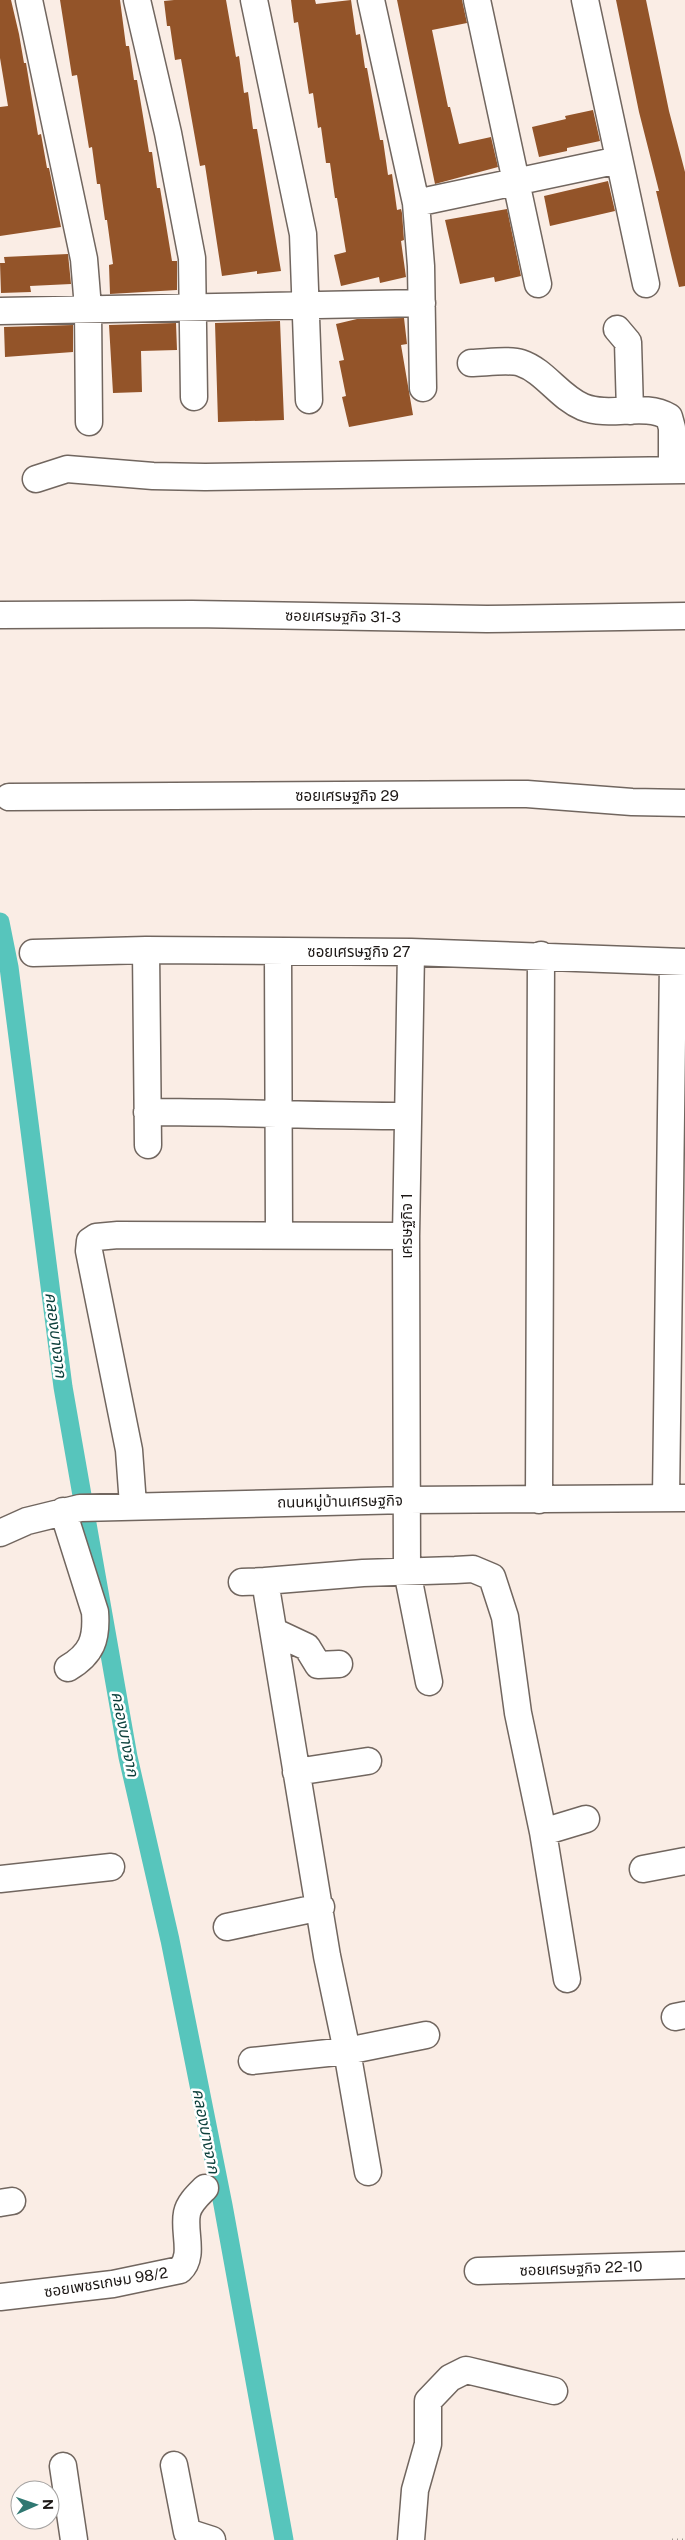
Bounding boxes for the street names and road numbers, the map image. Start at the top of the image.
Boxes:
street label: ซอยเศรษฐกิจ 31-3 [285,606,401,626]
street label: ซอยเศรษฐกิจ 29 [295,787,399,804]
street label: ซอยเศรษฐกิจ 27 [307,943,411,960]
street label: เศรษฐกิจ 1 [398,1193,415,1259]
street label: ถนนหมู่บ้านเศรษฐกิจ [277,1491,403,1512]
street label: ซอยเศรษฐกิจ 22-10 [519,2257,643,2279]
street label: ซอยเพชรเกษม 98/2 [43,2264,169,2300]

